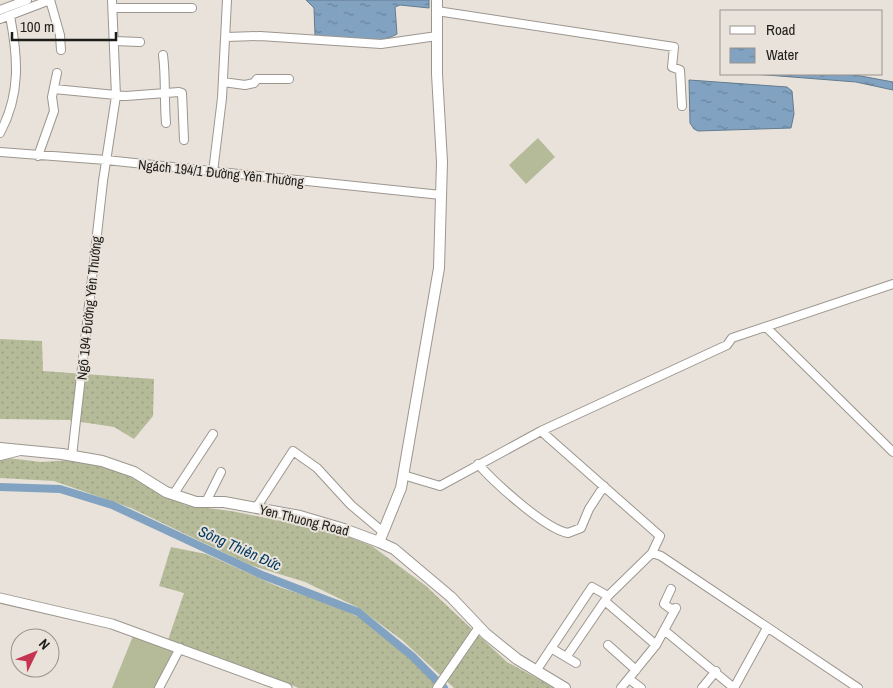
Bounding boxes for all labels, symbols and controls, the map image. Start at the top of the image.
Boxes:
scale bar [12,10,116,42]
legend [720,10,883,75]
text: 100 m [20,16,54,37]
text: Road [766,19,795,40]
text: Water [766,44,798,65]
street label: Ngách 194/1 Đường Yên Thường [137,155,305,191]
street label: Ngõ 194 Đường Yên Thường [72,234,106,381]
street label: Yen Thuong Road [257,500,351,540]
water label: Sông Thiên Đức [195,520,285,576]
north arrow [10,628,60,678]
text: N [35,635,54,653]

